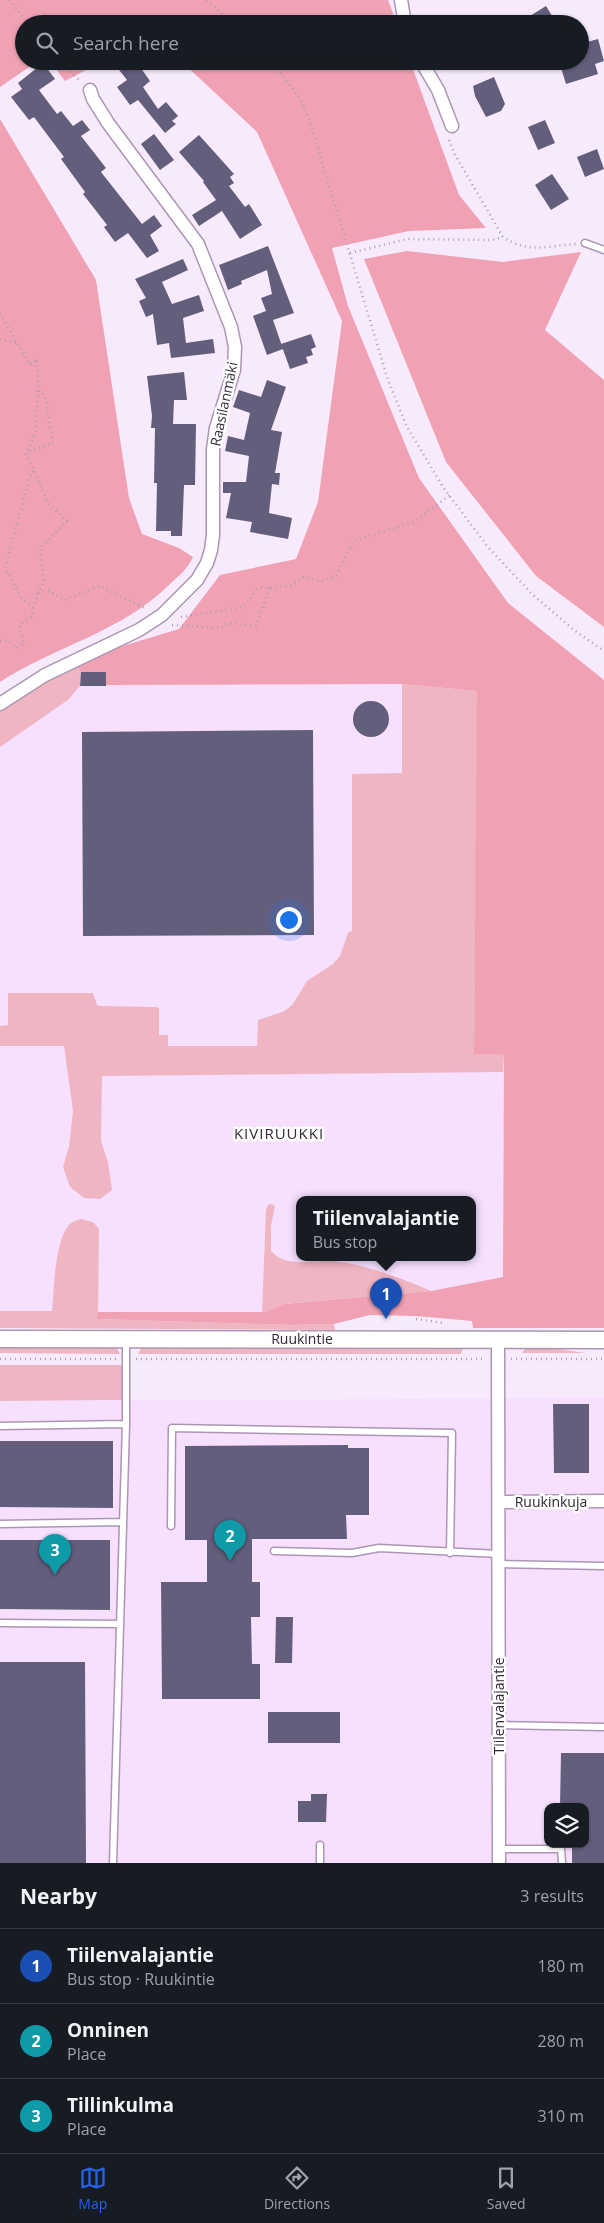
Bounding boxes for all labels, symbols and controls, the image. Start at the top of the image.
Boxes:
search box [15,15,589,70]
icon: search [33,29,61,57]
text: Search here [73,30,179,56]
street label: Raasilanmäki [205,360,242,448]
your location [276,907,302,933]
district label: KIVIRUUKKI [234,1123,324,1143]
popup [296,1196,476,1261]
text: Tiilenvalajantie [313,1205,459,1231]
text: Bus stop [313,1231,377,1253]
pin: 1 [370,1278,402,1319]
street label: Ruukintie [271,1329,333,1348]
street label: Ruukinkuja [515,1492,587,1511]
pin: 2 [214,1520,246,1561]
pin: 3 [39,1534,71,1575]
street label: Tiilenvalajantie [489,1657,508,1755]
map controls [544,1803,589,1848]
button: layers [544,1803,589,1848]
text: Nearby [20,1882,97,1910]
text: 3 results [520,1885,584,1907]
text: Tiilenvalajantie [67,1942,214,1968]
text: 1 [31,1955,41,1977]
text: 180 m [538,1955,584,1977]
text: Bus stop · Ruukintie [67,1968,215,1990]
text: Onninen [67,2017,149,2043]
text: 2 [31,2030,41,2052]
text: 280 m [538,2030,584,2052]
text: Place [67,2043,106,2065]
text: Tillinkulma [67,2092,174,2118]
text: 3 [31,2105,41,2127]
text: 310 m [538,2105,584,2127]
text: Place [67,2118,106,2140]
tab: Map [78,2164,107,2213]
tab: Directions [264,2164,330,2213]
tab: Saved [487,2164,526,2213]

